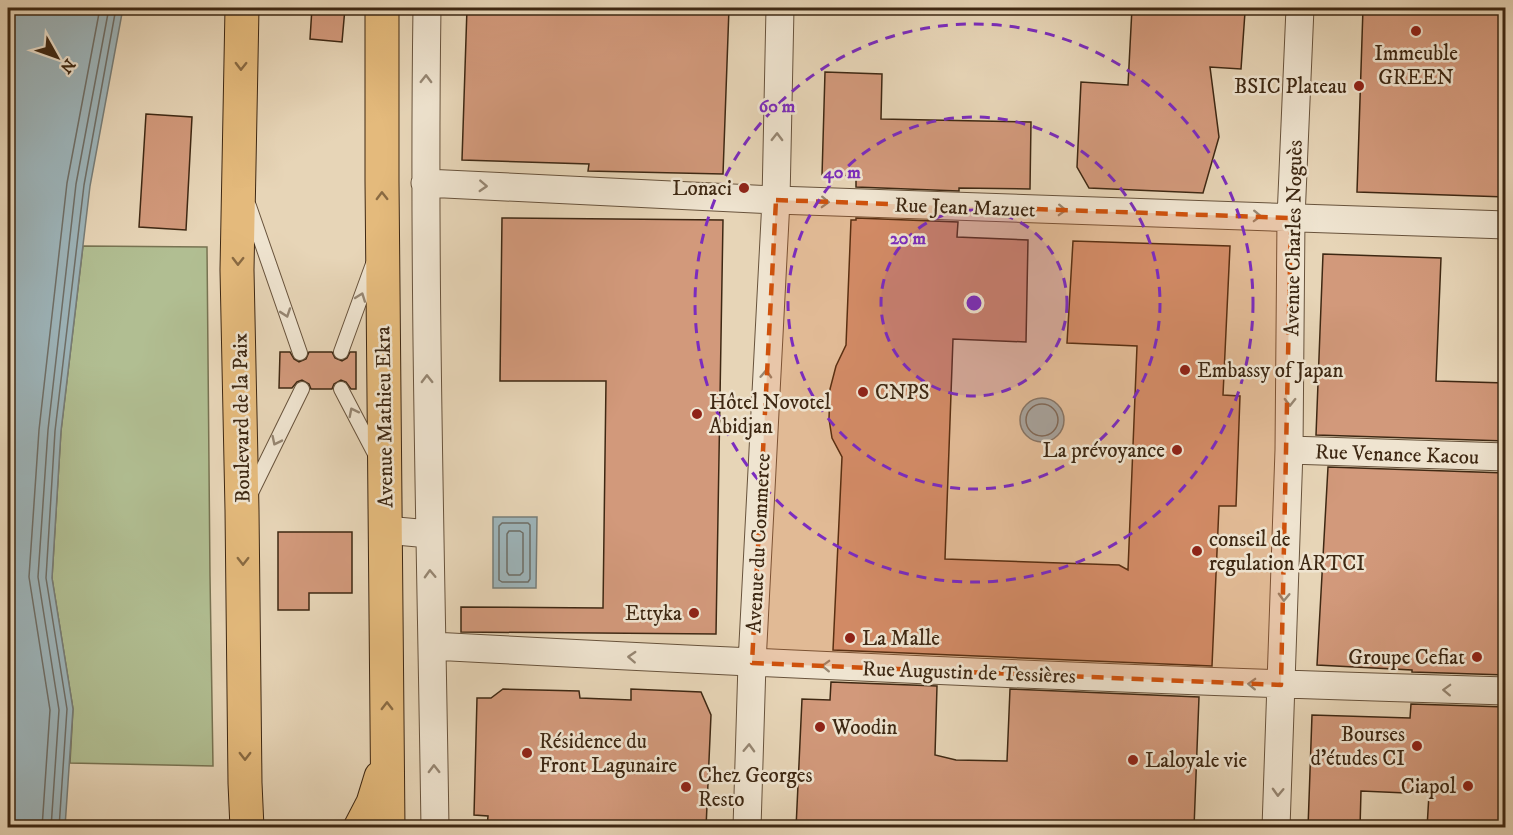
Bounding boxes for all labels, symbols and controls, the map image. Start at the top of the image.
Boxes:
marker: Immeuble GREEN [1409,24,1423,38]
north arrow [27,27,87,87]
place label: Immeuble GREEN [1374,41,1458,91]
text: N [56,55,80,77]
one-way arrow [235,61,247,70]
place label: BSIC Plateau [1234,74,1347,100]
one-way arrow [420,75,432,84]
marker: BSIC Plateau [1352,79,1366,93]
text: 60 m [759,96,796,118]
one-way arrow [771,133,783,142]
street label: Avenue Charles Noguès [1279,140,1309,336]
text: 40 m [822,162,861,184]
place label: Lonaci [672,176,732,202]
one-way arrow [479,179,488,192]
marker: Lonaci [737,181,751,195]
one-way arrow [376,192,388,201]
street label: Rue Jean Mazuet [894,193,1036,223]
one-way arrow [821,196,830,208]
one-way arrow [1057,203,1066,216]
one-way arrow [1252,210,1261,223]
text: 20 m [890,228,926,250]
one-way arrow [231,256,244,265]
one-way arrow [353,292,366,303]
centre of rings [964,293,984,313]
one-way arrow [279,307,292,318]
street label: Avenue Mathieu Ekra [370,326,400,508]
street label: Boulevard de la Paix [228,333,256,503]
place label: Embassy of Japan [1197,358,1343,384]
marker: Embassy of Japan [1178,363,1192,377]
one-way arrow [760,370,773,379]
one-way arrow [421,375,434,384]
place label: CNPS [875,380,929,406]
marker: CNPS [856,385,870,399]
place label: Hôtel Novotel Abidjan [709,390,832,440]
one-way arrow [1284,397,1296,406]
one-way arrow [349,407,360,418]
marker: Hôtel Novotel Abidjan [690,407,704,421]
one-way arrow [272,435,284,446]
place label: La prévoyance [1043,438,1165,464]
street label: Rue Venance Kacou [1314,439,1480,471]
marker: La prévoyance [1170,443,1184,457]
street label: Avenue du Commerce [741,452,777,634]
place label: conseil de regulation ARTCI [1209,527,1365,577]
marker: conseil de regulation ARTCI [1190,544,1204,558]
one-way arrow [237,556,249,565]
one-way arrow [424,570,437,579]
one-way arrow [1278,592,1290,601]
place label: Ettyka [625,601,682,627]
marker: Ettyka [687,606,701,620]
place label: La Malle [862,626,940,652]
marker: La Malle [843,631,857,645]
place label: Groupe Cefiat [1348,645,1465,671]
one-way arrow [627,650,636,663]
marker: Groupe Cefiat [1470,650,1484,664]
street label: Rue Augustin de Tessières [862,656,1076,690]
one-way arrow [822,660,831,672]
one-way arrow [1248,677,1257,690]
one-way arrow [1443,683,1452,696]
one-way arrow [381,702,393,711]
place label: Woodin [831,715,898,741]
marker: Woodin [813,720,827,734]
place label: Bourses d'études CI [1311,722,1405,772]
place label: Résidence du Front Lagunaire [539,729,677,779]
marker: Bourses d'études CI [1410,739,1424,753]
one-way arrow [743,744,755,753]
marker: Résidence du Front Lagunaire [520,746,534,760]
place label: Laloyale vie [1145,748,1247,774]
one-way arrow [238,751,251,760]
marker: Laloyale vie [1126,753,1140,767]
place label: Chez Georges Resto [698,763,812,813]
one-way arrow [428,765,441,774]
place label: Ciapol [1401,774,1457,800]
marker: Ciapol [1461,779,1475,793]
marker: Chez Georges Resto [679,780,693,794]
one-way arrow [1271,787,1284,796]

